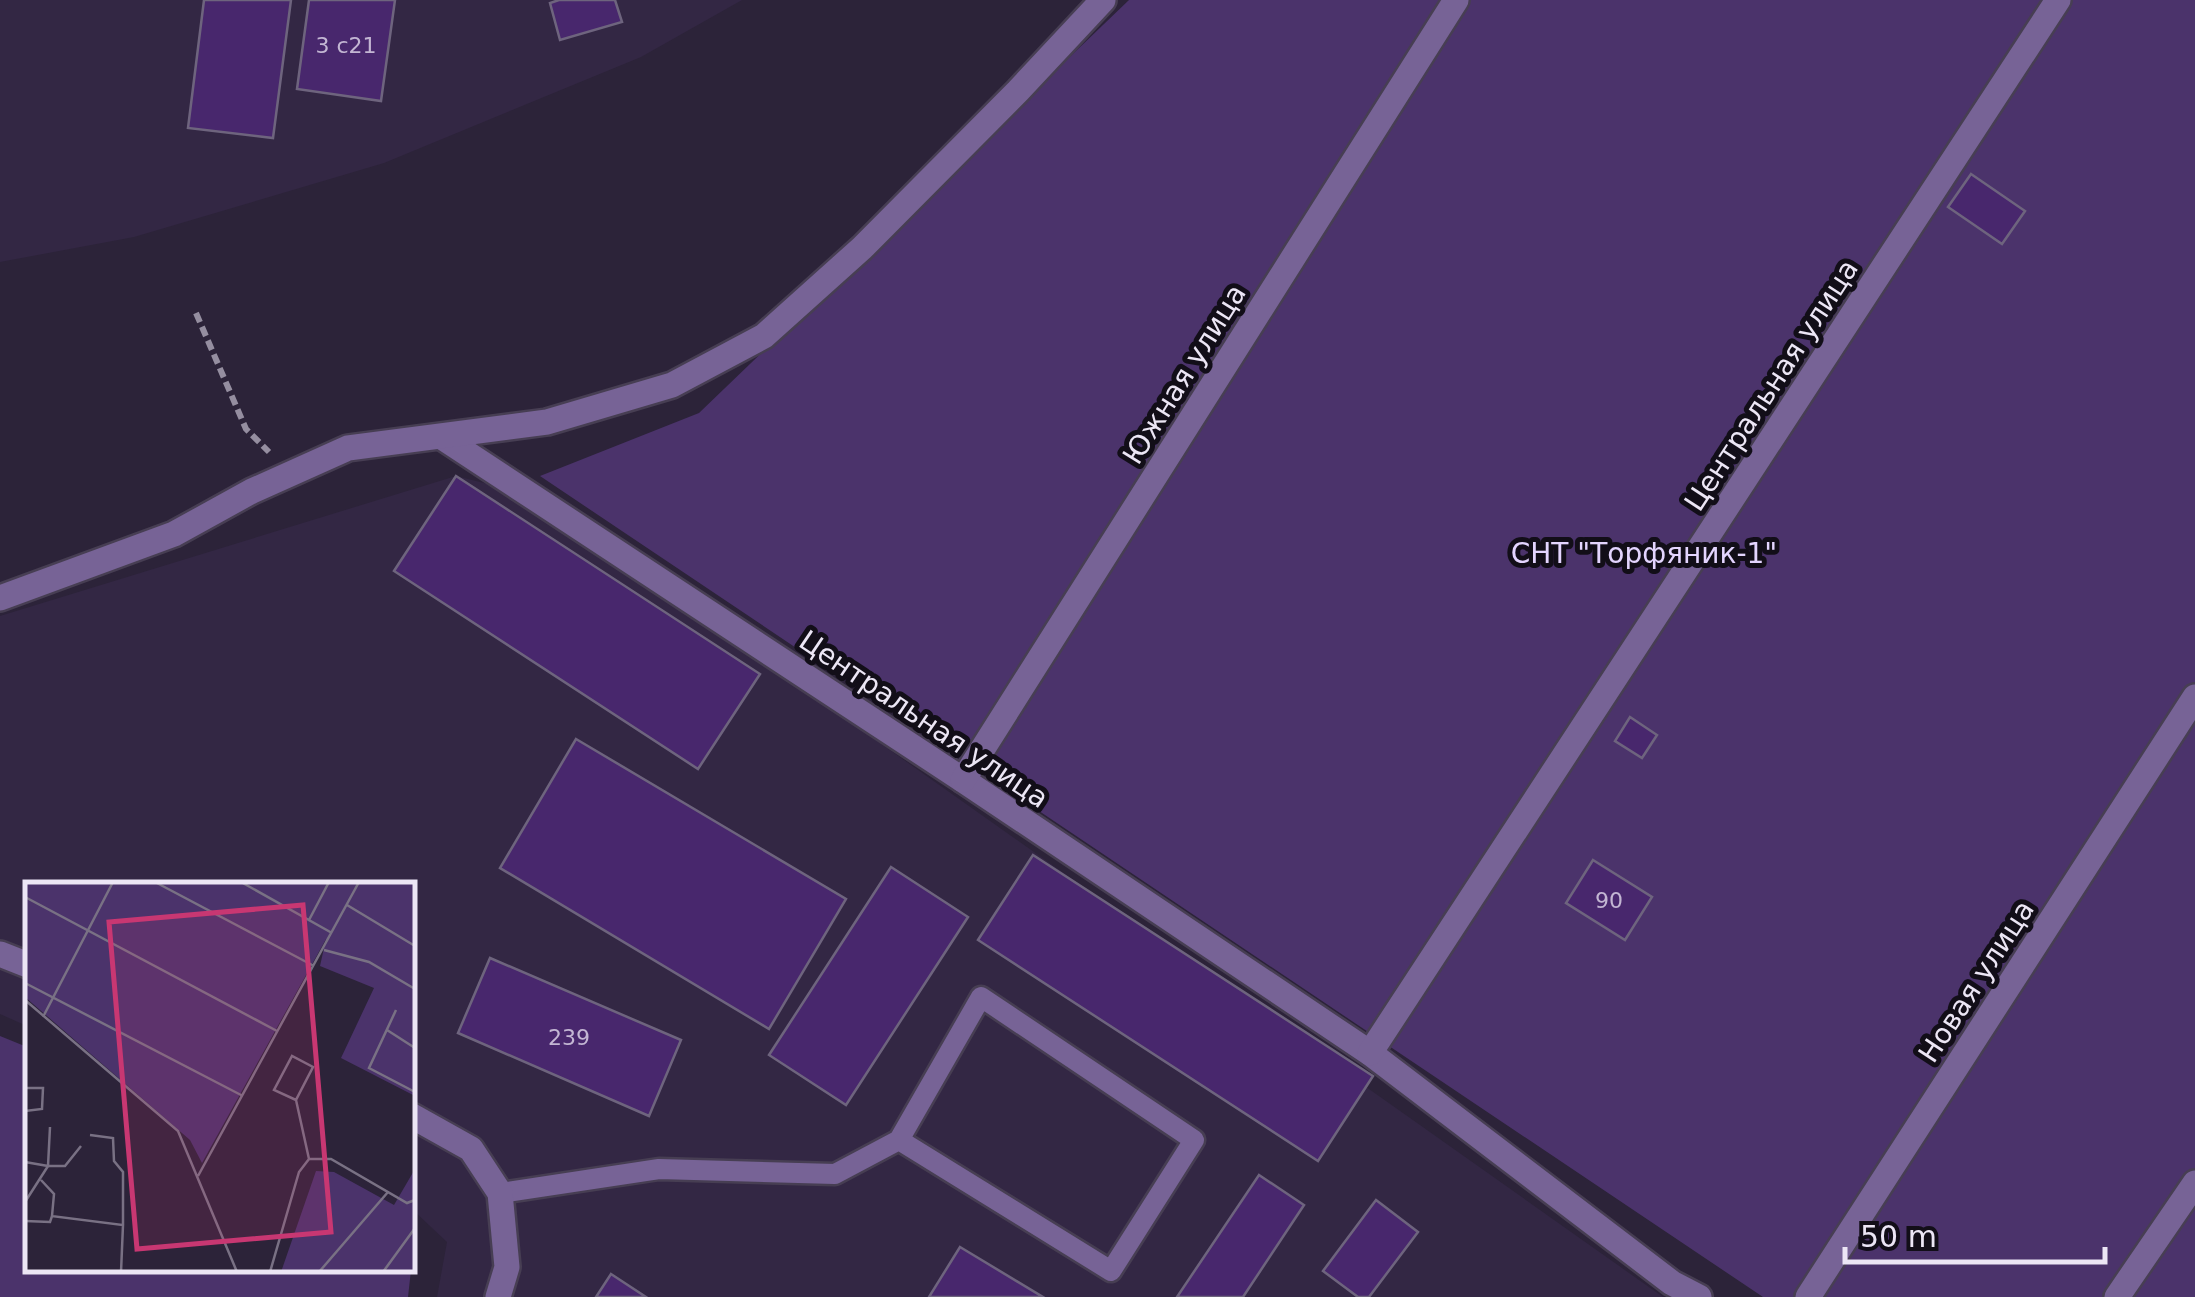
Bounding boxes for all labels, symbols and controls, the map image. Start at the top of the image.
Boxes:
house number: 3 с21 [315,33,377,58]
street label: Центральная улица [1678,253,1865,517]
street label: Южная улица [1116,278,1253,470]
park label: СНТ "Торфяник-1" [1511,537,1777,570]
street label: Центральная улица [793,624,1054,815]
inset map [25,882,415,1272]
house number: 90 [1595,888,1623,913]
street label: Новая улица [1912,894,2041,1068]
house number: 239 [548,1025,590,1050]
scale bar [1845,1202,2105,1264]
text: 50 m [1860,1219,1937,1254]

